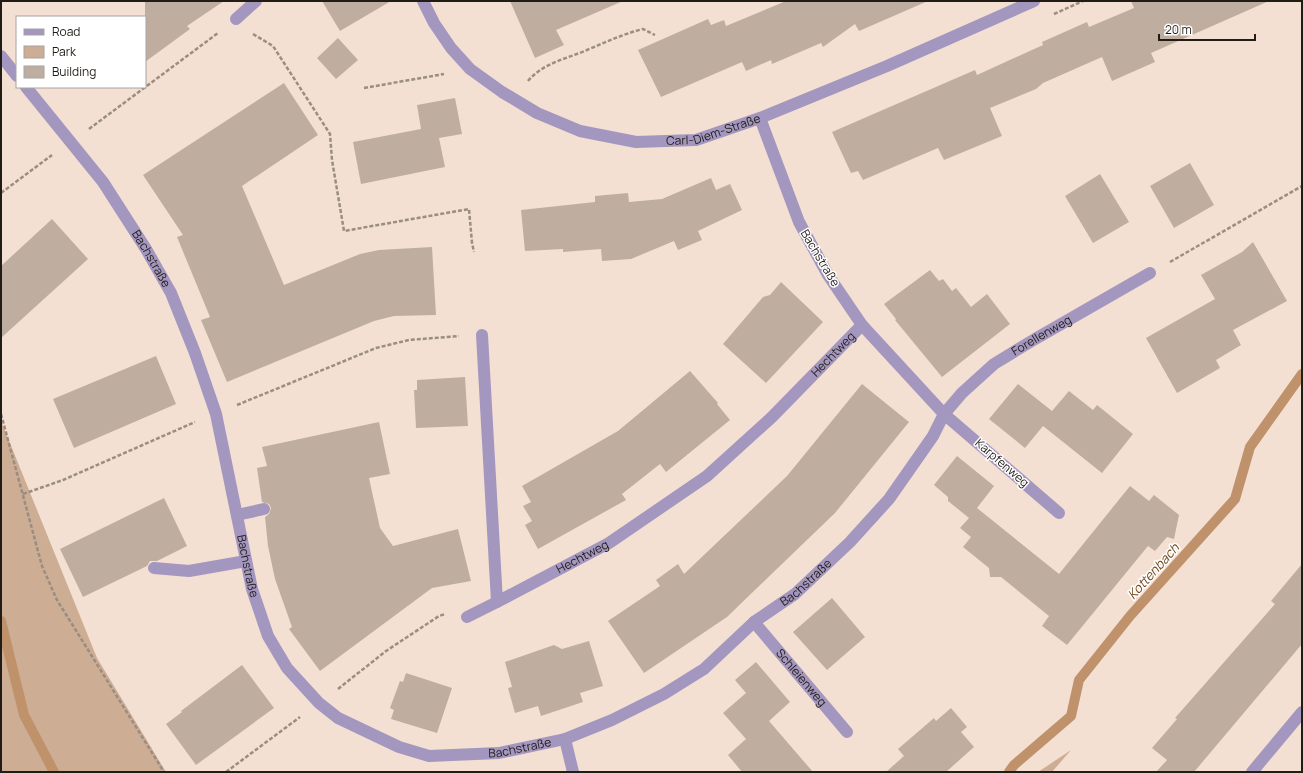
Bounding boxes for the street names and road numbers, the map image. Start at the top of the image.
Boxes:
street label: Carl-Diem-Straße [666,109,763,149]
street label: Bachstraße [797,226,844,289]
street label: Bachstraße [128,227,175,290]
street label: Forellenweg [1008,311,1074,359]
street label: Hechtweg [807,328,859,380]
street label: Karpfenweg [972,434,1033,491]
street label: Bachstraße [233,533,263,600]
street label: Hechtweg [553,536,611,577]
street label: Bachstraße [776,555,835,610]
street label: Schleienweg [772,645,831,710]
street label: Bachstraße [488,733,553,762]

